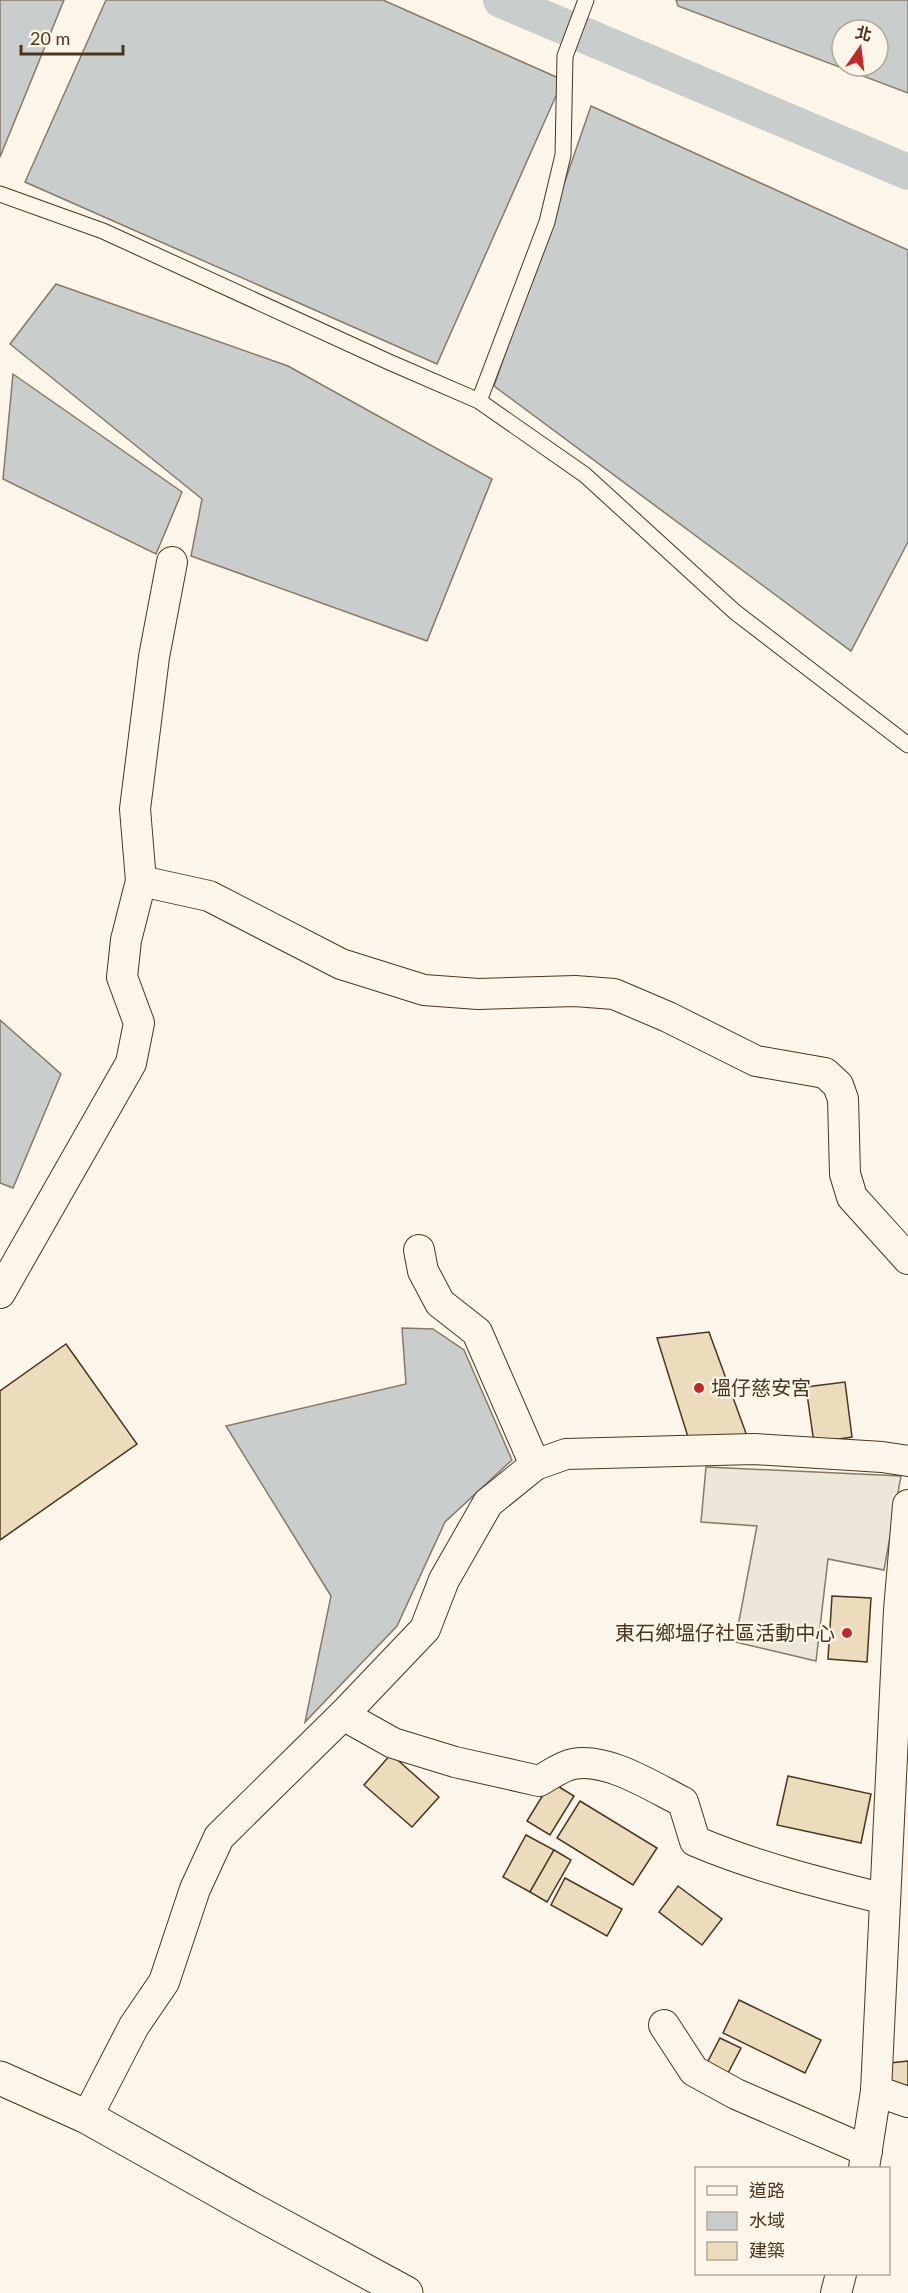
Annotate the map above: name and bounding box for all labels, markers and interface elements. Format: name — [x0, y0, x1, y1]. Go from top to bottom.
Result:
scale bar — [21, 18, 123, 56]
north arrow — [830, 18, 890, 78]
text: 北 — [854, 22, 874, 44]
text: 20 m — [30, 27, 70, 49]
place label: 塭仔慈安宮 — [711, 1375, 811, 1399]
marker: 塭仔慈安宮 — [692, 1381, 706, 1395]
place label: 東石鄉塭仔社區活動中心 — [615, 1620, 835, 1644]
marker: 東石鄉塭仔社區活動中心 — [840, 1626, 854, 1640]
legend — [695, 2167, 890, 2275]
text: 道路 — [749, 2179, 785, 2201]
text: 水域 — [749, 2209, 785, 2231]
text: 建築 — [749, 2239, 785, 2261]

